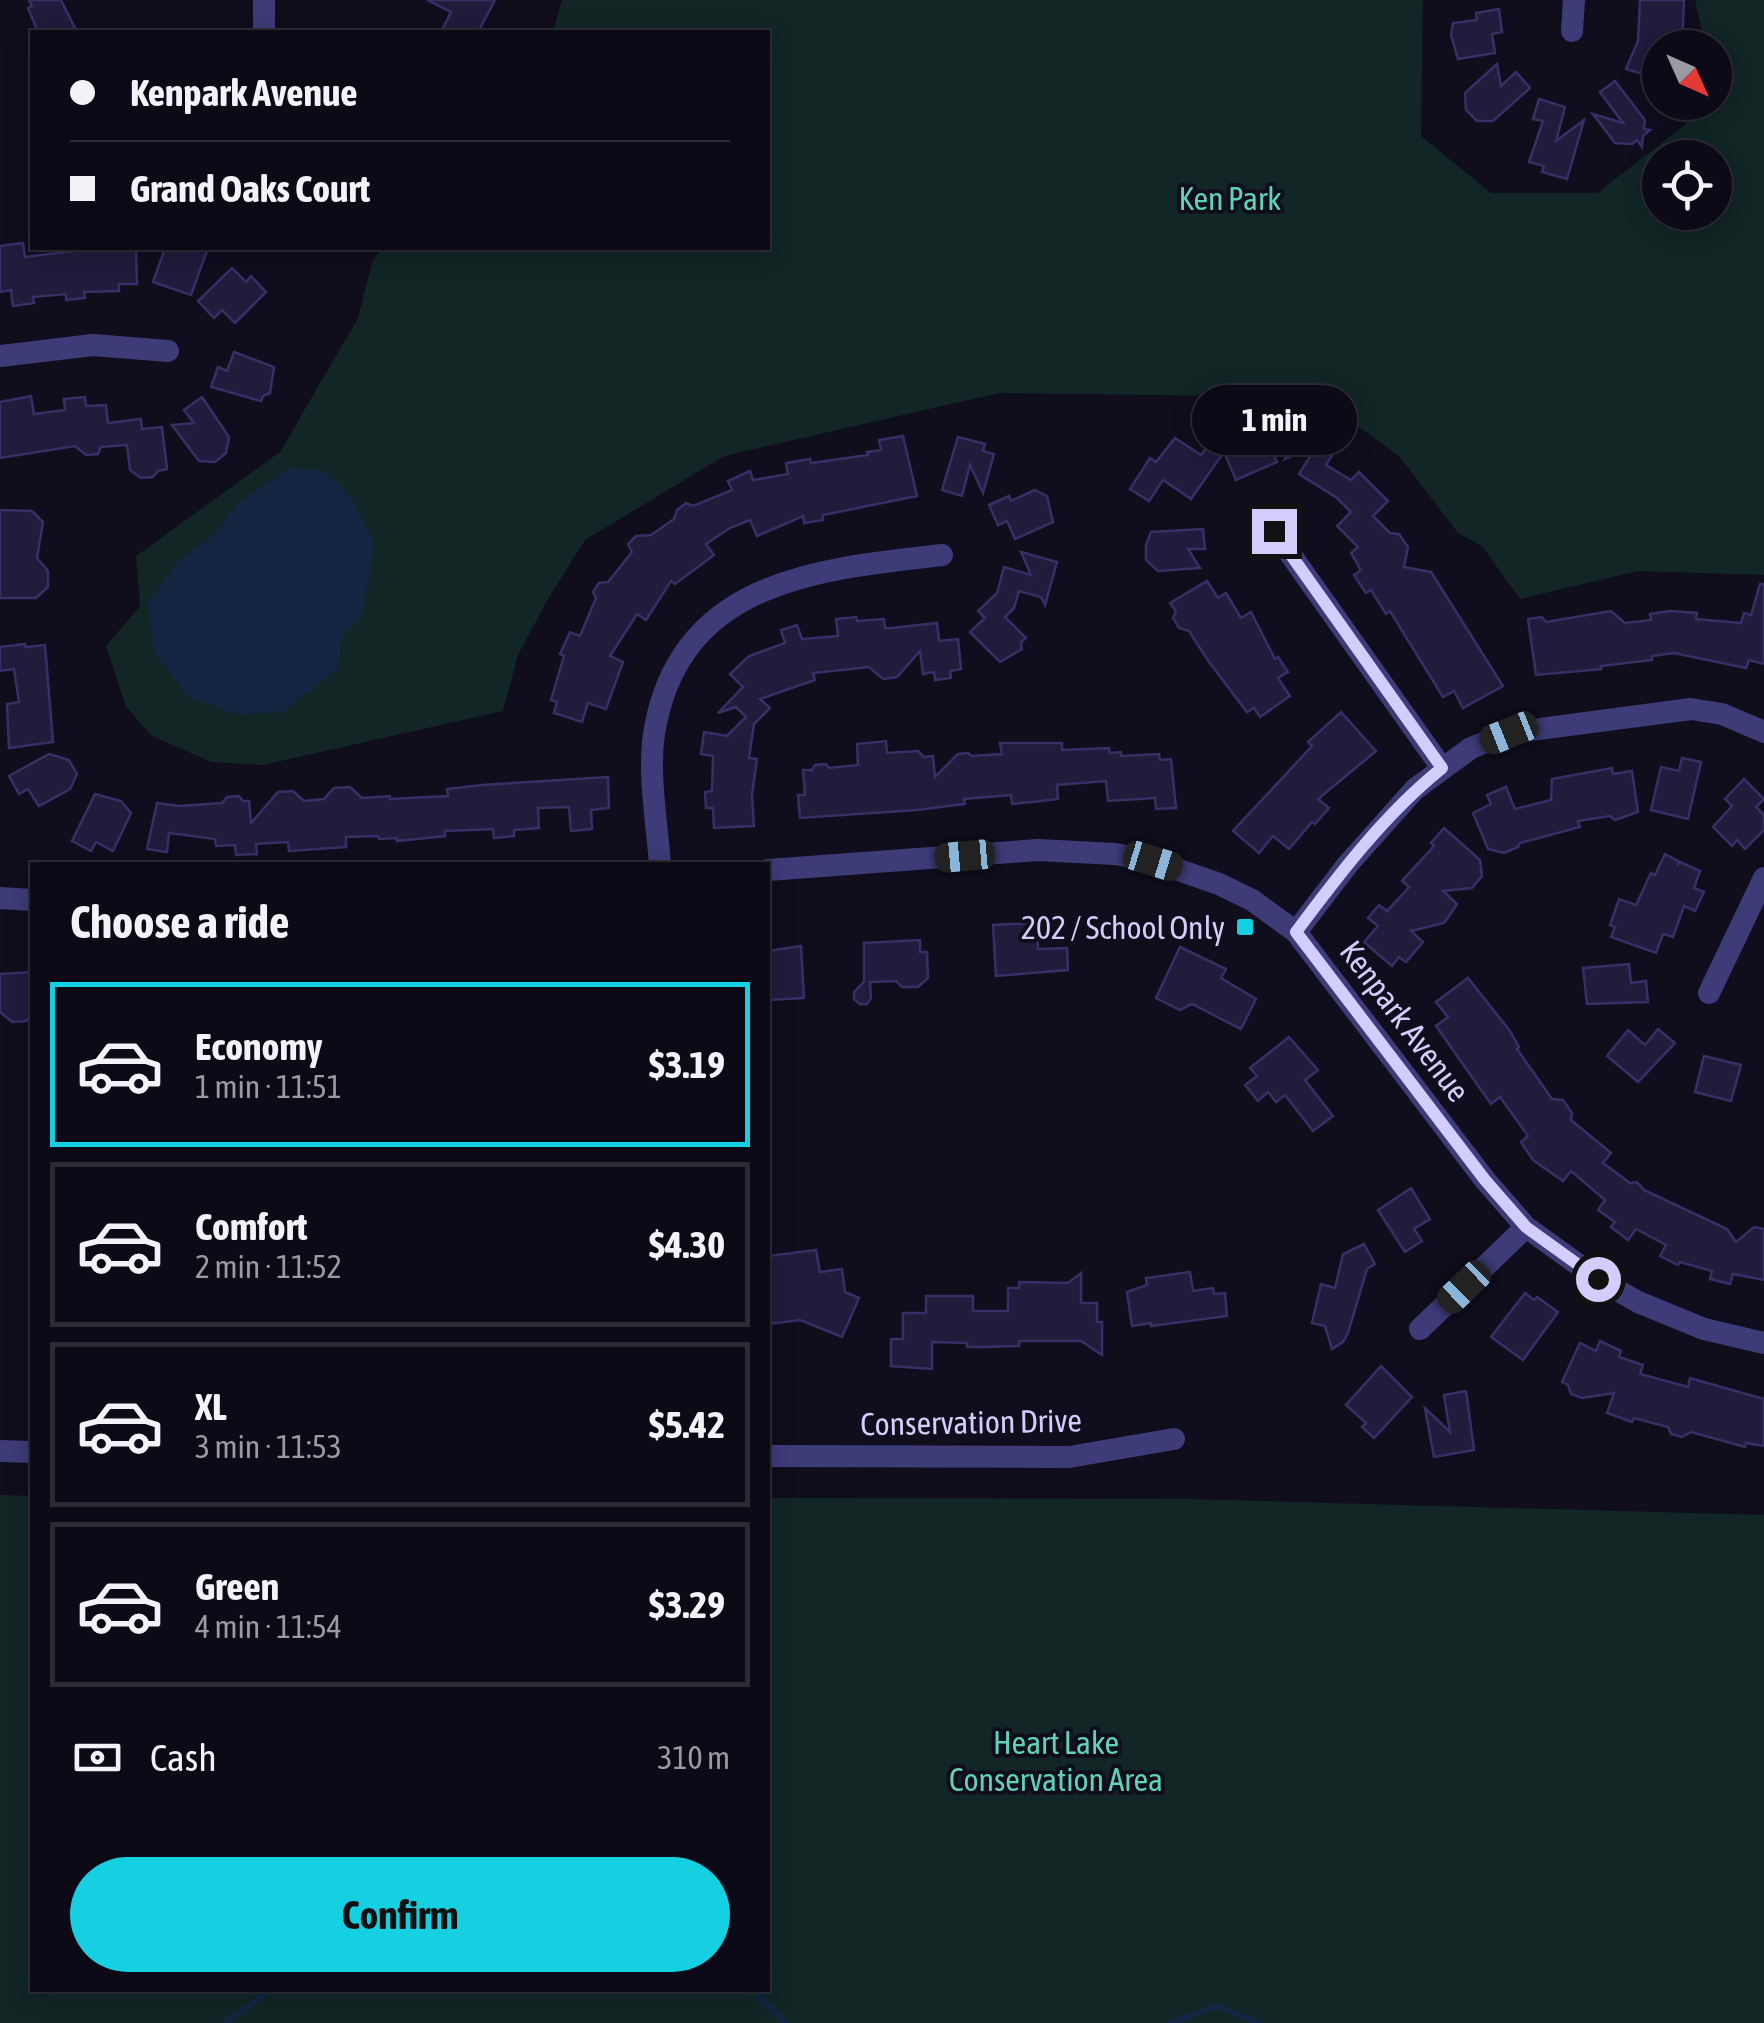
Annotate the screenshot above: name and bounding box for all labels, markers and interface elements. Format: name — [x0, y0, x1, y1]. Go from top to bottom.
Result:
north arrow — [1642, 30, 1732, 120]
map controls — [1642, 30, 1732, 230]
text: Kenpark Avenue — [130, 71, 358, 114]
button: locate — [1642, 140, 1732, 230]
text: Grand Oaks Court — [130, 167, 370, 210]
park label: Ken Park — [1179, 180, 1281, 217]
callout: 1 min — [1192, 386, 1356, 456]
text: 1 min — [1242, 401, 1307, 438]
route end — [1252, 509, 1297, 554]
car — [1476, 708, 1542, 758]
car — [934, 838, 996, 874]
car — [1120, 838, 1186, 884]
text: Choose a ride — [70, 896, 289, 948]
place label: 202 / School Only — [1021, 909, 1225, 946]
marker: 202 / School Only — [1234, 916, 1256, 938]
street label: Kenpark Avenue — [1333, 933, 1477, 1109]
icon: car — [75, 1020, 165, 1110]
text: Economy — [195, 1025, 322, 1068]
text: $3.19 — [649, 1043, 725, 1086]
text: 1 min · 11:51 — [195, 1068, 342, 1105]
icon: car — [75, 1200, 165, 1290]
text: Comfort — [195, 1205, 307, 1248]
text: $4.30 — [649, 1223, 725, 1266]
text: 2 min · 11:52 — [195, 1248, 342, 1285]
car — [1432, 1255, 1496, 1319]
route start — [1576, 1257, 1621, 1302]
icon: car — [75, 1380, 165, 1470]
text: XL — [195, 1385, 227, 1428]
street label: Conservation Drive — [860, 1402, 1082, 1442]
text: $5.42 — [649, 1403, 725, 1446]
text: 3 min · 11:53 — [195, 1428, 342, 1465]
icon: car — [75, 1560, 165, 1650]
text: Green — [195, 1565, 279, 1608]
text: $3.29 — [649, 1583, 725, 1626]
text: 4 min · 11:54 — [195, 1608, 342, 1645]
park label: Heart Lake Conservation Area — [949, 1724, 1163, 1798]
icon: cash — [70, 1730, 125, 1785]
text: Cash — [150, 1736, 217, 1779]
text: 310 m — [657, 1739, 730, 1776]
button: Confirm — [70, 1857, 730, 1972]

